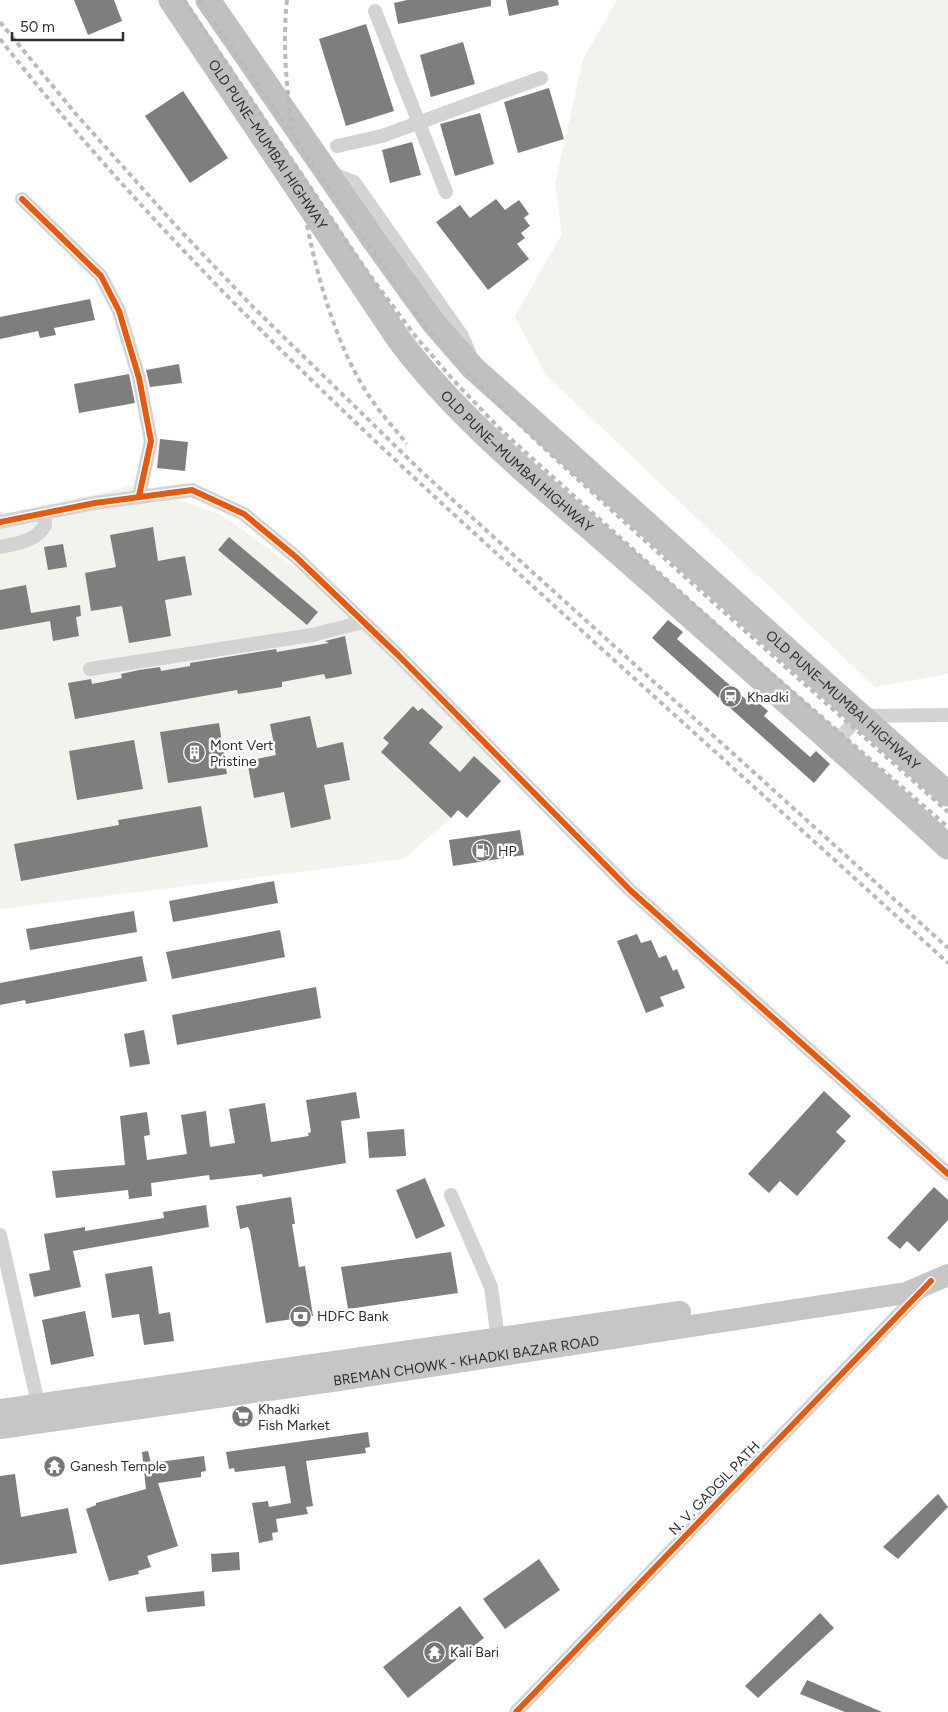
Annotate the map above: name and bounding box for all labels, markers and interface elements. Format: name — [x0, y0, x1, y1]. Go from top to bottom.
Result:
scale bar — [12, 10, 124, 42]
text: 50 m — [20, 18, 55, 36]
street label: OLD PUNE–MUMBAI HIGHWAY — [204, 56, 331, 233]
street label: OLD PUNE–MUMBAI HIGHWAY — [437, 387, 597, 536]
street label: OLD PUNE–MUMBAI HIGHWAY — [762, 627, 924, 774]
station icon: Khadki — [719, 685, 743, 709]
place label: Khadki — [747, 689, 789, 706]
place label: Mont Vert Pristine — [210, 737, 273, 770]
building icon: Mont Vert Pristine — [182, 741, 206, 765]
fuel station icon: HP — [470, 839, 494, 863]
place label: HP — [498, 843, 517, 860]
bank icon: HDFC Bank — [289, 1304, 313, 1328]
place label: HDFC Bank — [317, 1308, 389, 1325]
street label: BREMAN CHOWK - KHADKI BAZAR ROAD — [332, 1332, 600, 1390]
place label: Khadki Fish Market — [258, 1401, 330, 1434]
supermarket icon: Khadki Fish Market — [230, 1405, 254, 1429]
street label: N. V. GADGIL PATH — [665, 1438, 763, 1539]
temple icon: Ganesh Temple — [42, 1454, 66, 1478]
place label: Ganesh Temple — [70, 1458, 167, 1475]
temple icon: Kali Bari — [422, 1640, 446, 1664]
place label: Kali Bari — [450, 1644, 499, 1661]

